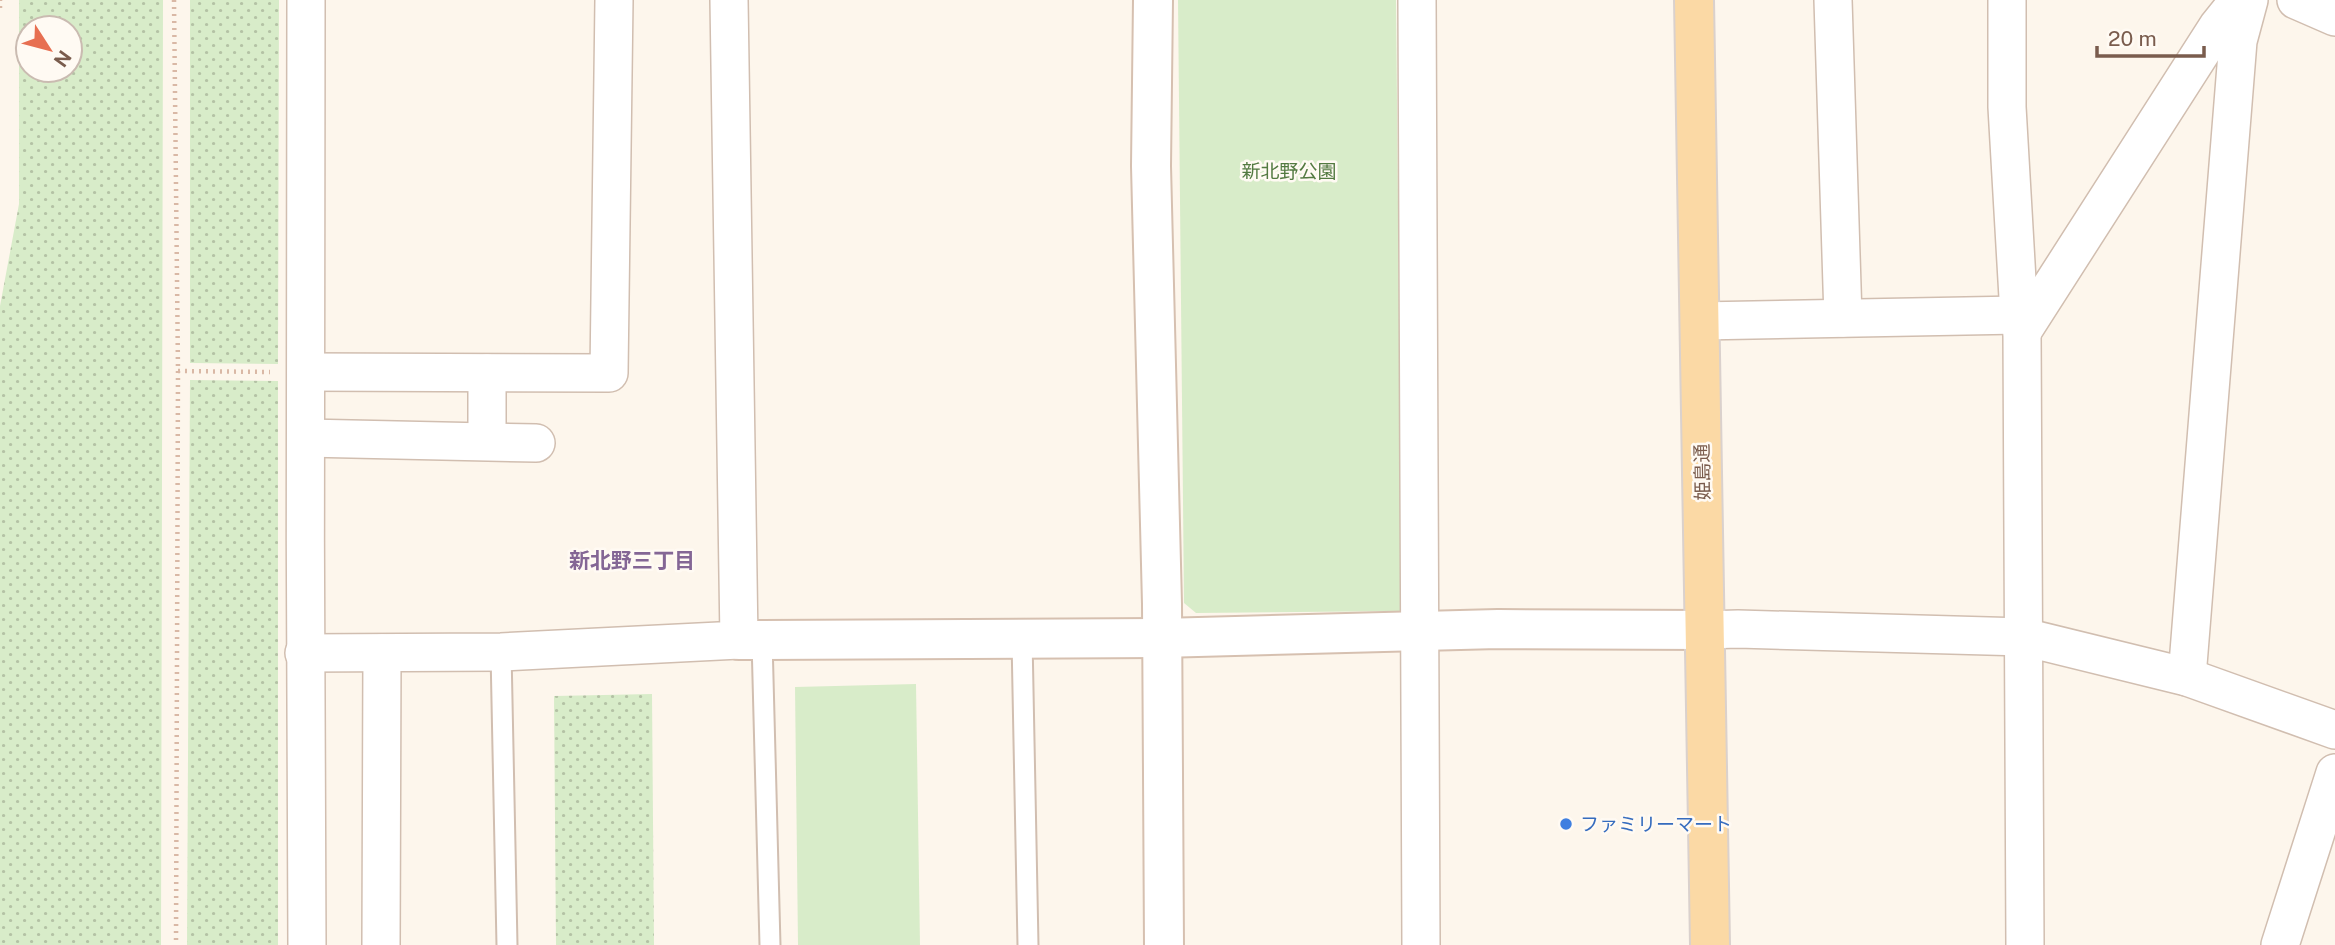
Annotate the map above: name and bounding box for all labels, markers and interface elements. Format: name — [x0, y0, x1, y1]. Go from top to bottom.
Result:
north arrow — [14, 14, 84, 84]
scale bar — [2097, 14, 2204, 58]
text: 20 m — [2108, 26, 2157, 51]
text: N — [49, 47, 76, 71]
park label: 新北野公園 — [1241, 160, 1337, 182]
street label: 姫島通 — [1691, 443, 1713, 501]
district label: 新北野三丁目 — [569, 548, 695, 573]
place label: ファミリーマート — [1580, 813, 1732, 835]
marker: ファミリーマート — [1558, 816, 1574, 832]

